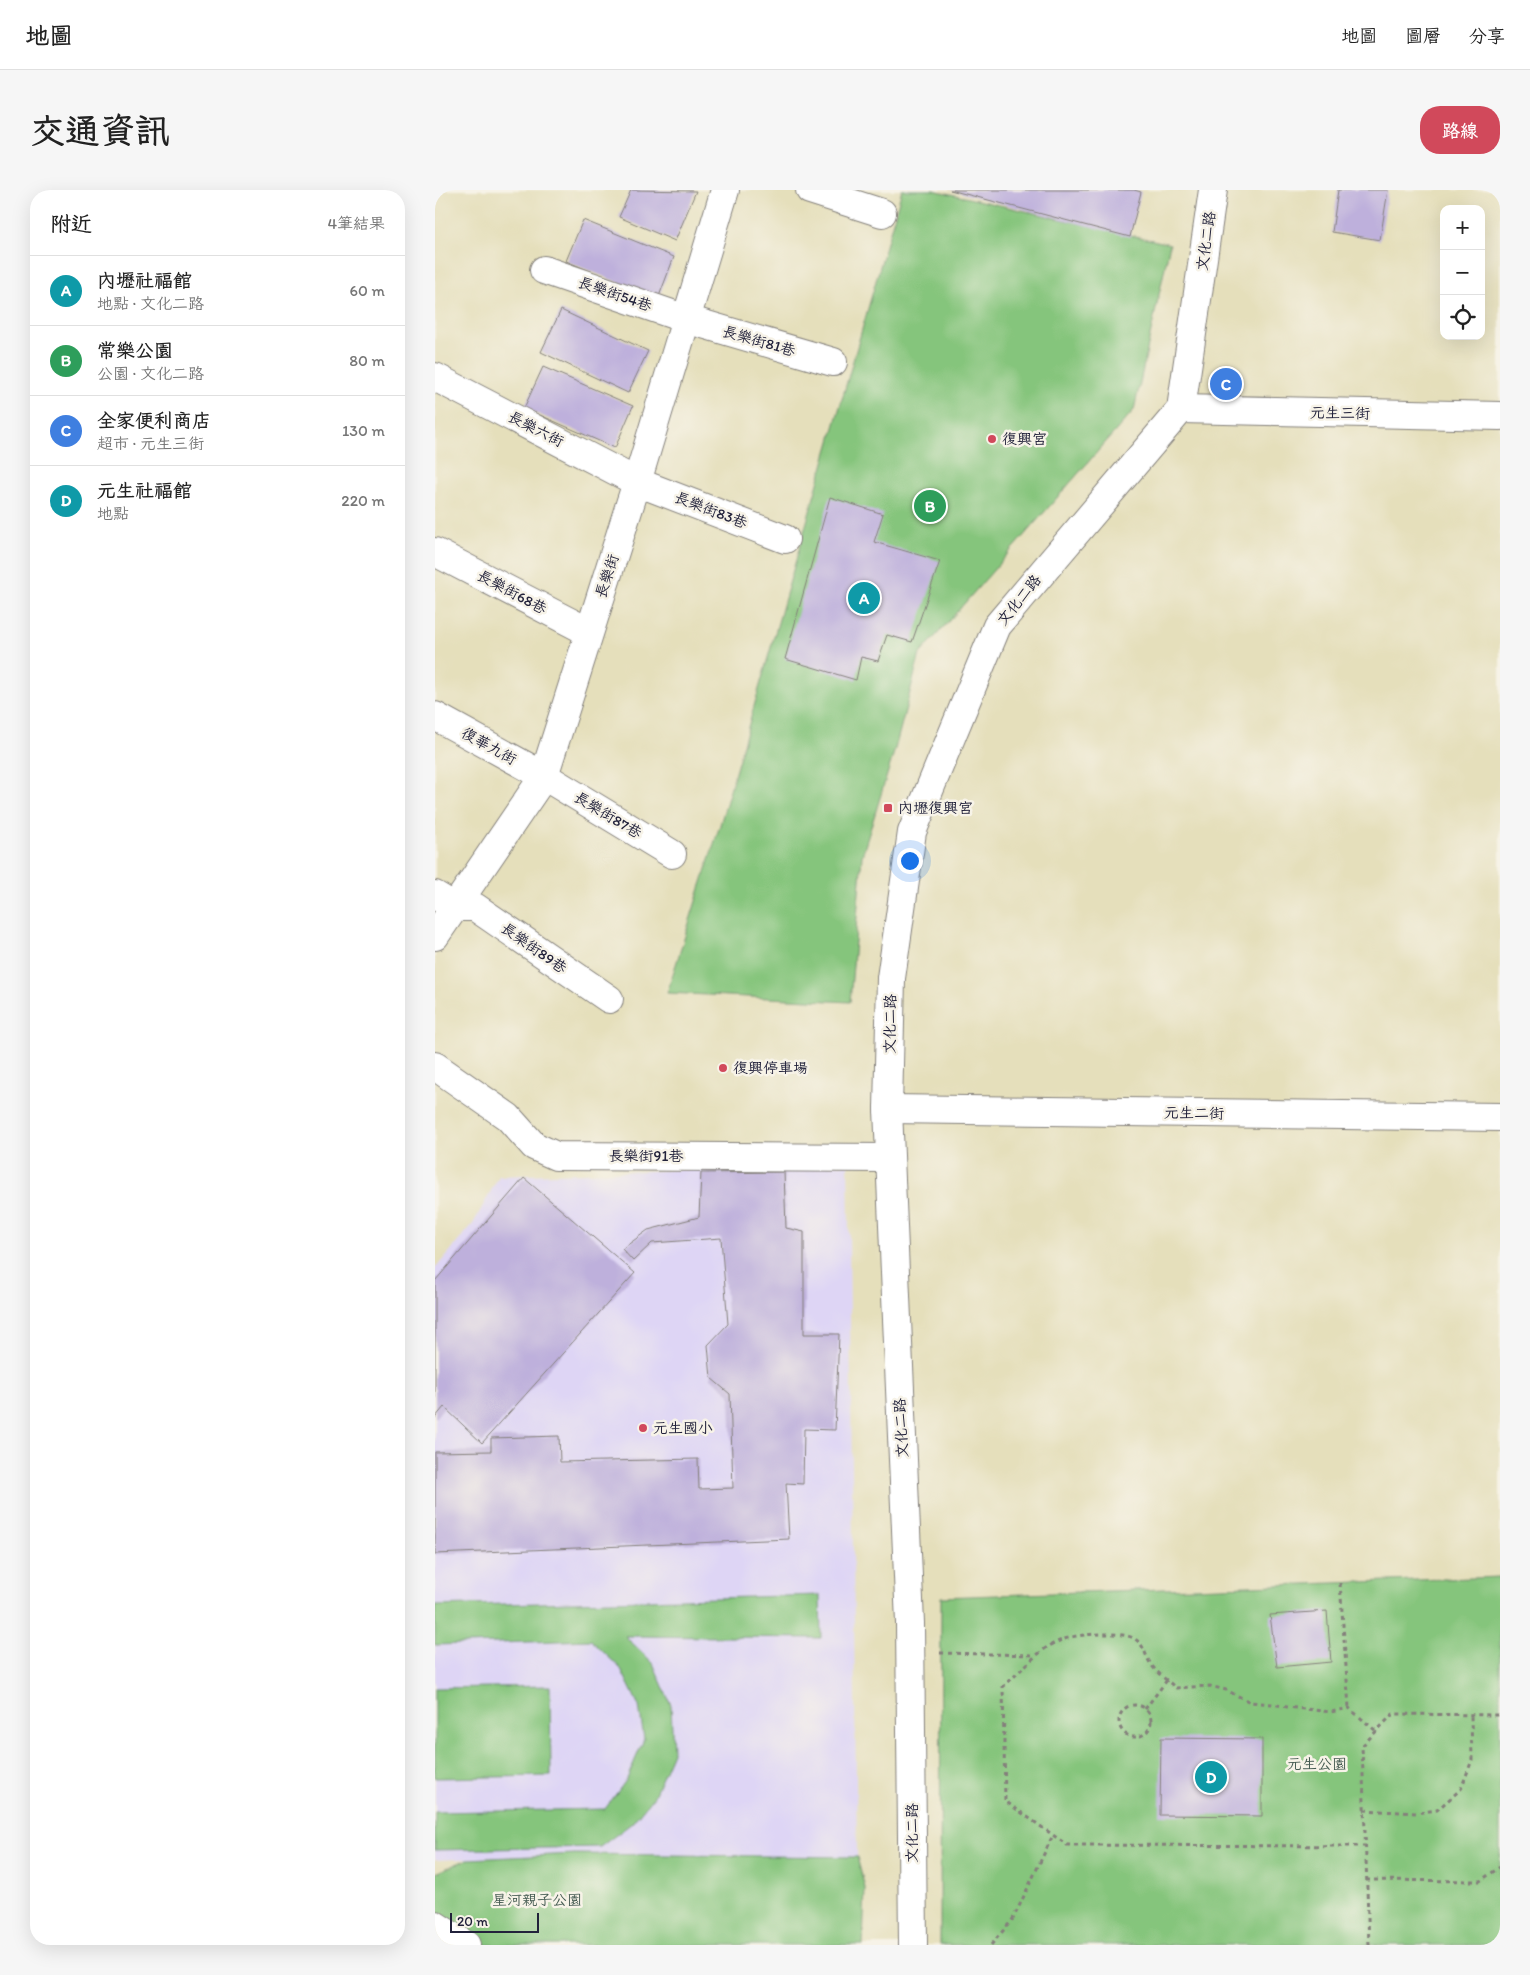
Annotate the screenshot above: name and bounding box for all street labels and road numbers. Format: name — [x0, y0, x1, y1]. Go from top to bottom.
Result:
street label: 文化二路 — [1193, 210, 1219, 272]
street label: 長樂街54巷 — [576, 273, 654, 315]
street label: 長樂街81巷 — [720, 322, 798, 360]
street label: 元生三街 — [1310, 403, 1370, 423]
street label: 長樂六街 — [505, 407, 567, 451]
street label: 長樂街83巷 — [672, 488, 750, 532]
street label: 長樂街 — [591, 552, 623, 600]
street label: 長樂街68巷 — [474, 566, 550, 618]
street label: 文化二路 — [993, 571, 1045, 629]
street label: 復華九街 — [458, 724, 520, 768]
street label: 長樂街87巷 — [571, 788, 645, 842]
street label: 長樂街89巷 — [498, 919, 570, 977]
street label: 文化二路 — [880, 994, 900, 1054]
street label: 元生二街 — [1164, 1103, 1224, 1123]
street label: 長樂街91巷 — [609, 1147, 683, 1165]
street label: 文化二路 — [890, 1398, 912, 1458]
street label: 文化二路 — [903, 1803, 921, 1863]

